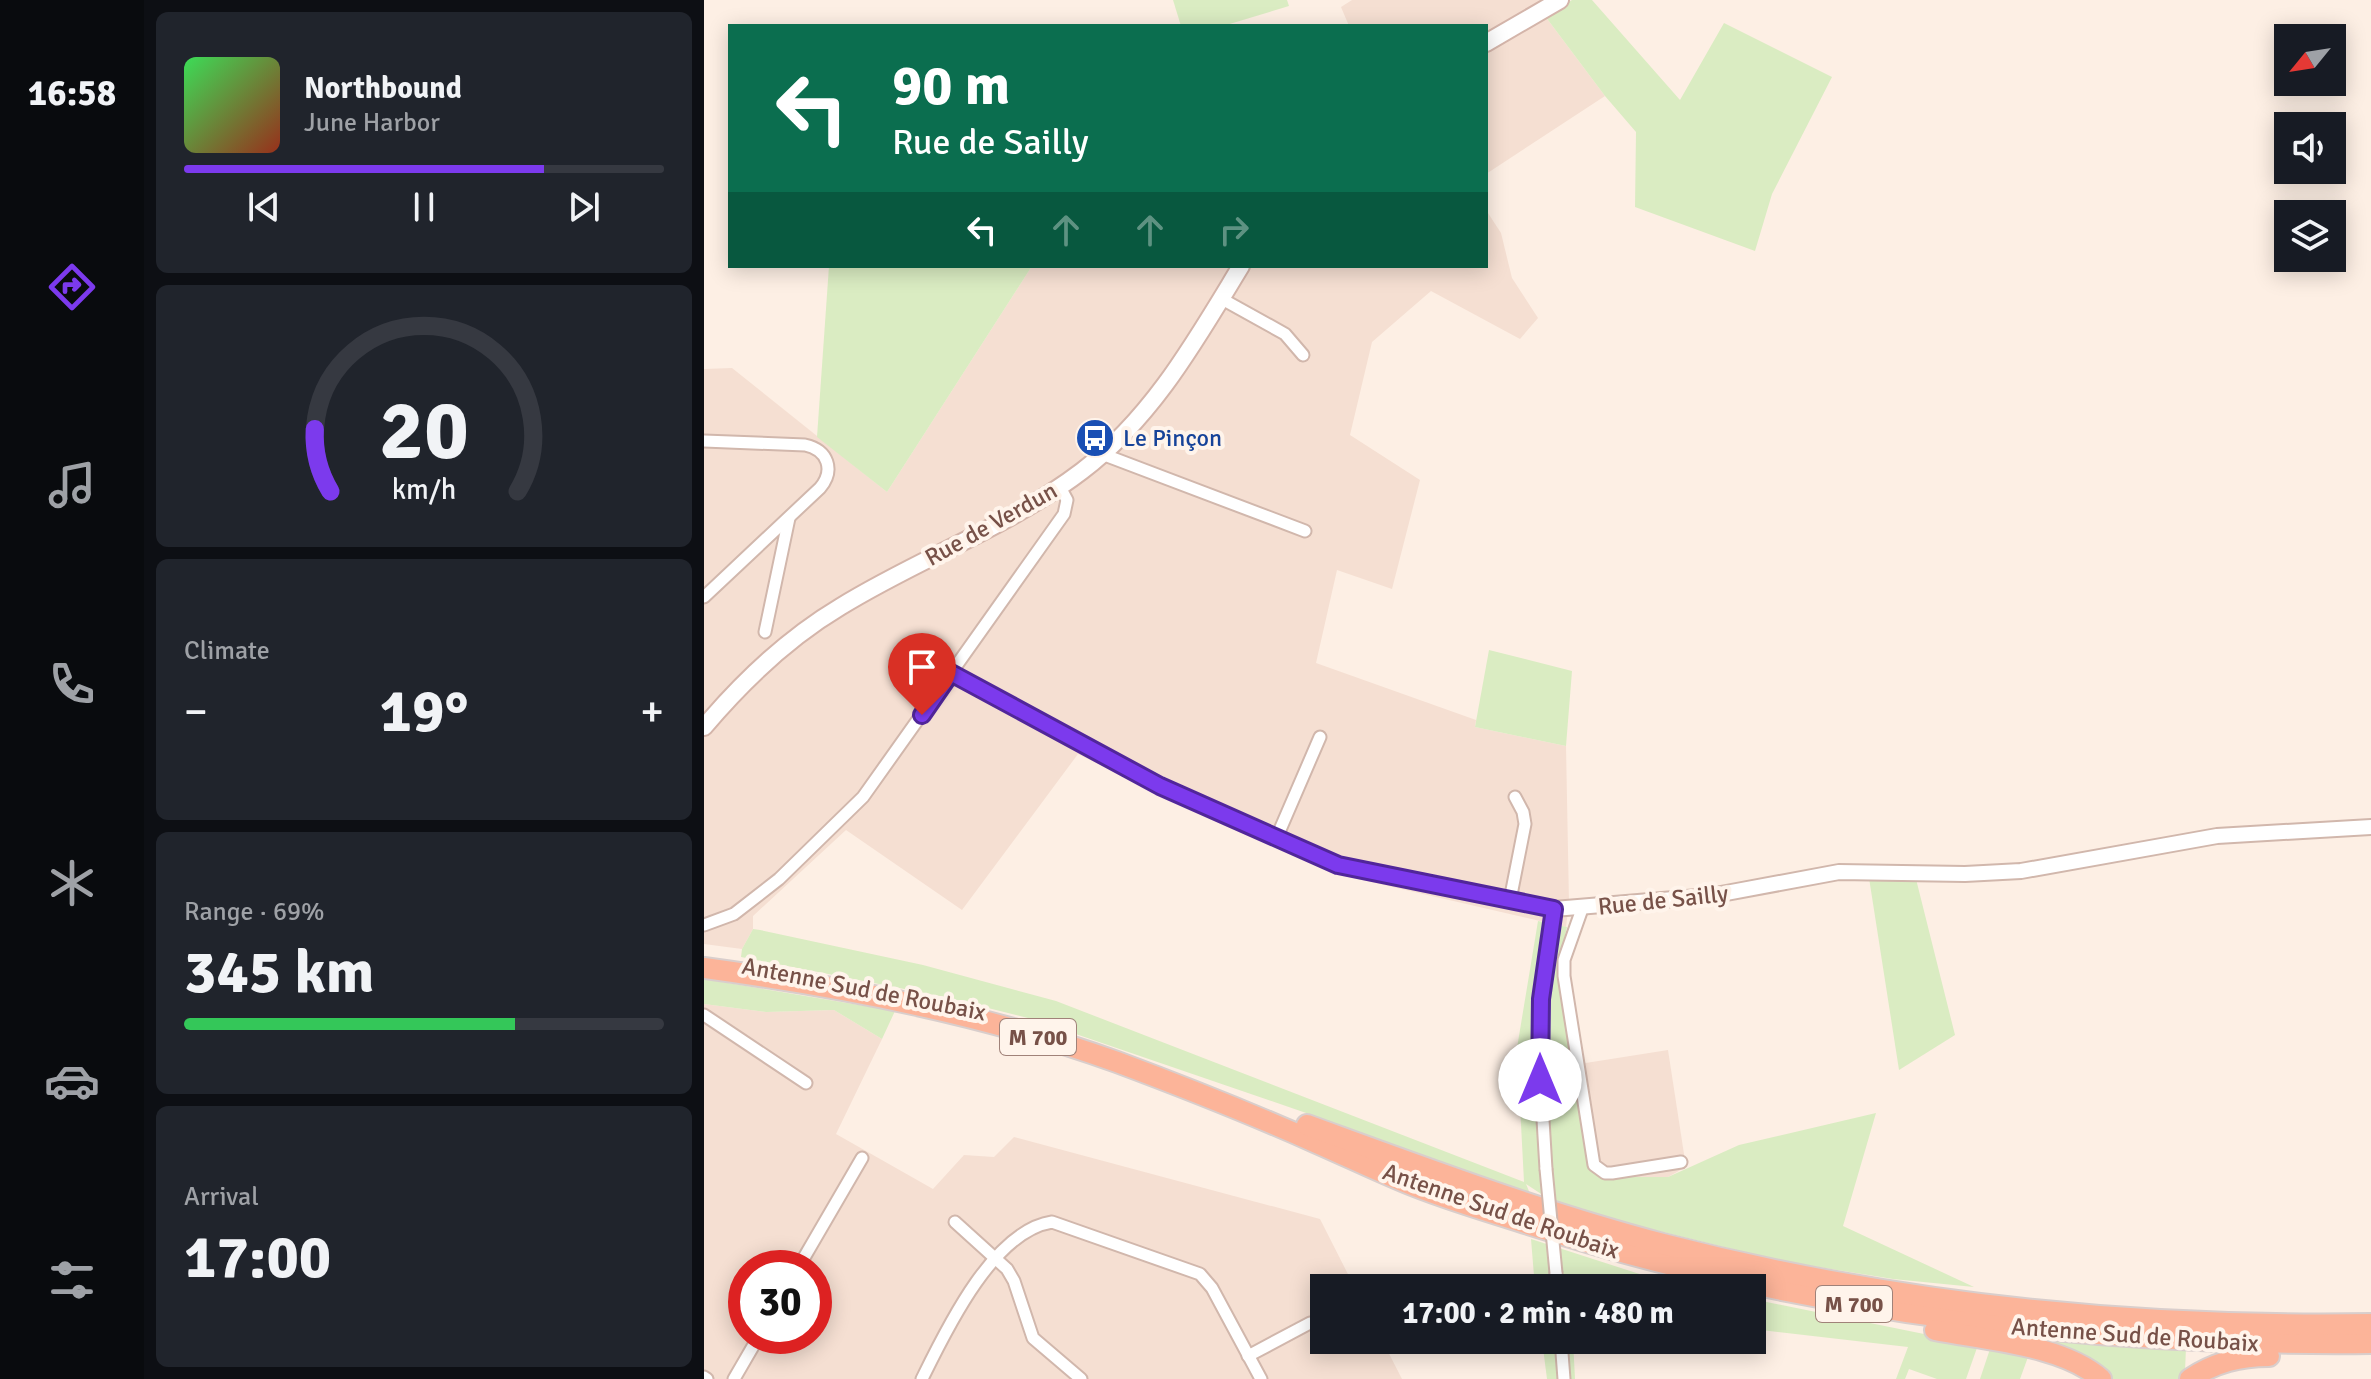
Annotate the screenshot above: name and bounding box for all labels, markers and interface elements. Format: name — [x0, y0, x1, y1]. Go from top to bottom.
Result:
north arrow — [2274, 24, 2346, 96]
map controls — [2274, 24, 2346, 272]
text: 90 m — [892, 51, 1010, 120]
icon: left — [760, 56, 864, 160]
text: Northbound — [304, 70, 462, 107]
text: 16:58 — [28, 71, 116, 116]
text: June Harbor — [304, 107, 440, 139]
button: sound — [2274, 112, 2346, 184]
text: Rue de Sailly — [892, 120, 1089, 165]
icon: previous — [242, 185, 286, 229]
icon: pause — [402, 185, 446, 229]
icon: next — [562, 185, 606, 229]
button: layers — [2274, 200, 2346, 272]
icon: left — [960, 208, 1004, 252]
icon: ahead — [1044, 208, 1088, 252]
icon: ahead — [1128, 208, 1172, 252]
icon: right — [1212, 208, 1256, 252]
icon: directions — [44, 259, 100, 315]
text: 20 — [379, 380, 469, 482]
bus stop icon: Le Pinçon — [1074, 417, 1116, 459]
place label: Le Pinçon — [1123, 423, 1222, 453]
icon: music — [44, 457, 100, 513]
text: km/h — [392, 472, 456, 507]
street label: Rue de Verdun — [920, 475, 1062, 573]
pin — [888, 633, 956, 715]
text: Climate — [184, 635, 270, 667]
icon: arrive — [900, 645, 944, 689]
icon: phone — [44, 656, 100, 712]
text: 19° — [380, 675, 468, 749]
text: − — [184, 685, 208, 739]
text: + — [640, 685, 664, 739]
icon: climate — [44, 855, 100, 911]
street label: Rue de Sailly — [1596, 878, 1730, 922]
text: Range · 69% — [184, 896, 325, 928]
text: 345 km — [184, 936, 374, 1010]
street label: Antenne Sud de Roubaix — [739, 951, 989, 1027]
road number: M 700 — [1000, 1019, 1076, 1055]
position arrow — [1498, 1038, 1582, 1122]
icon: car — [44, 1053, 100, 1109]
street label: Antenne Sud de Roubaix — [1379, 1156, 1623, 1266]
text: Arrival — [184, 1181, 259, 1213]
text: 17:00 — [184, 1221, 331, 1295]
speed limit sign: 30 — [728, 1250, 832, 1354]
icon: filters — [44, 1252, 100, 1308]
road number: M 700 — [1816, 1286, 1892, 1322]
text: 17:00 · 2 min · 480 m — [1402, 1295, 1674, 1332]
street label: Antenne Sud de Roubaix — [2010, 1311, 2260, 1359]

